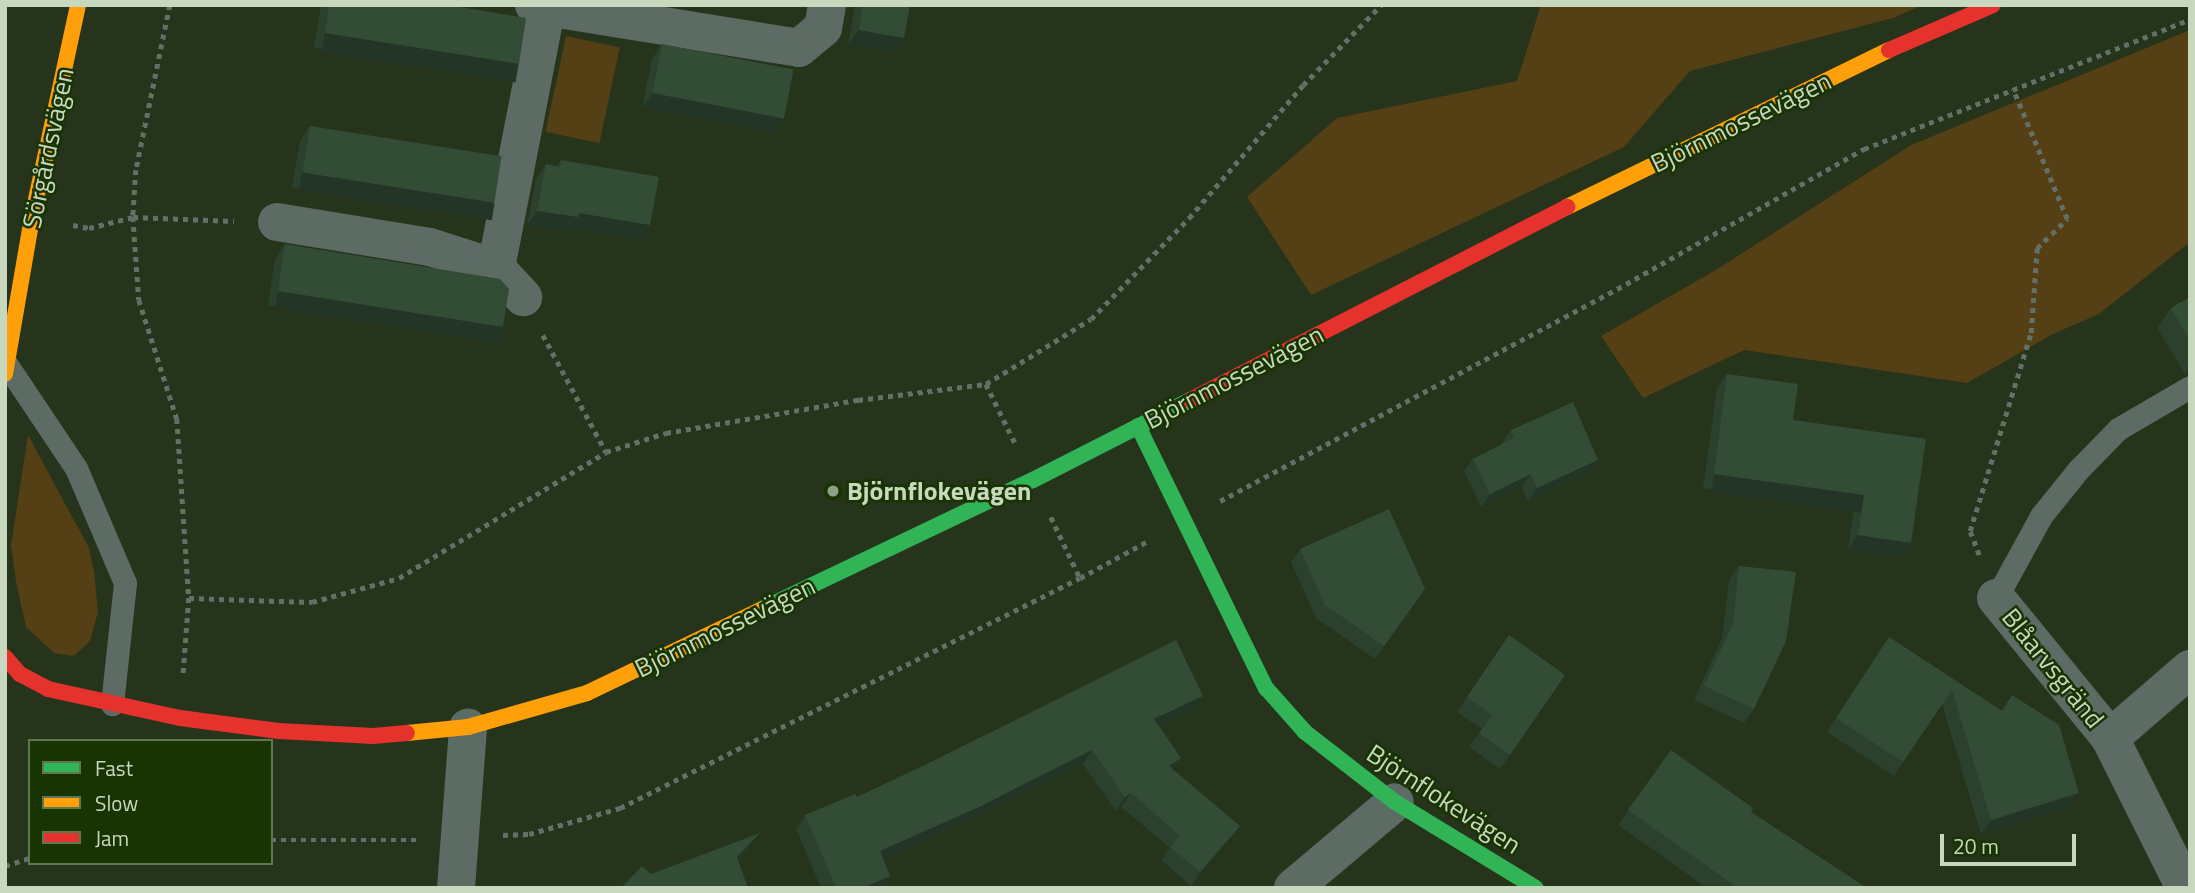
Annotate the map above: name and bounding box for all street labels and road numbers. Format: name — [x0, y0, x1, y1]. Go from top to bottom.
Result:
street label: Sörgårdsvägen — [16, 65, 80, 231]
street label: Björnmossevägen — [1646, 65, 1836, 179]
street label: Björnmossevägen — [1139, 318, 1329, 436]
street label: Björnmossevägen — [630, 570, 820, 684]
street label: Blåarvsgränd — [1995, 602, 2111, 734]
street label: Björnflokevägen — [1361, 738, 1527, 860]

